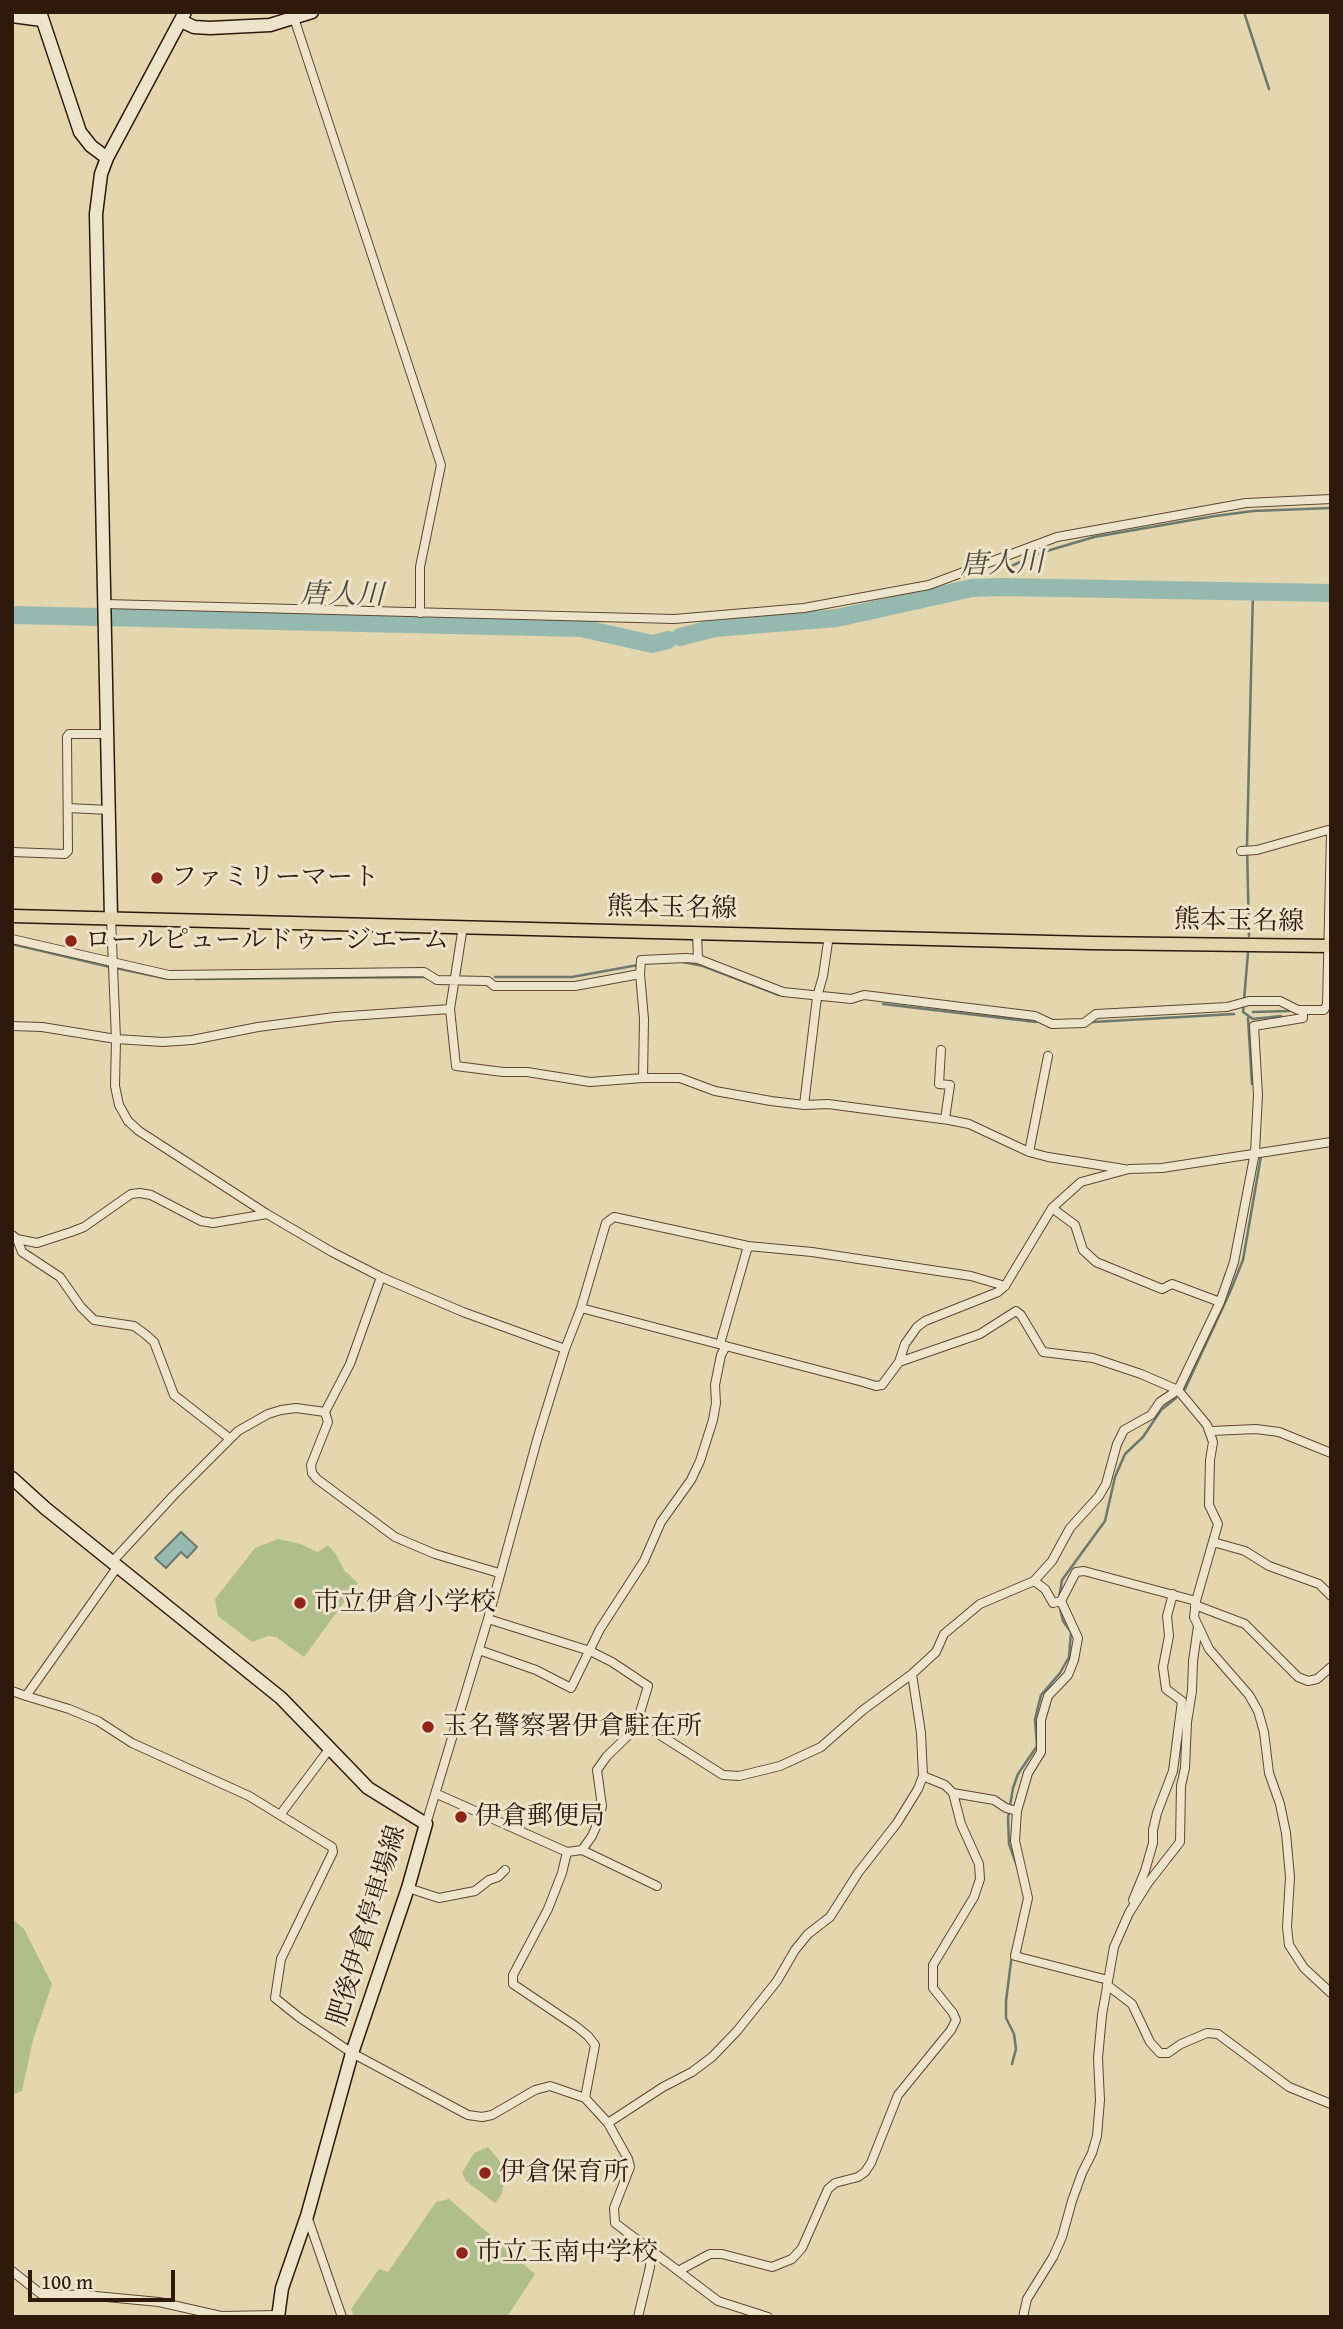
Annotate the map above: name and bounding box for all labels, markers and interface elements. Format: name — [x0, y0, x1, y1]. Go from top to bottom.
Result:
water label: 唐人川 — [959, 547, 1045, 583]
water label: 唐人川 — [300, 578, 384, 614]
place label: ファミリーマート — [171, 862, 379, 894]
marker: ファミリーマート — [149, 870, 165, 886]
street label: 熊本玉名線 — [607, 892, 737, 926]
street label: 熊本玉名線 — [1174, 905, 1304, 939]
place label: ロールピュールドゥージエーム — [85, 925, 449, 957]
marker: ロールピュールドゥージエーム — [63, 933, 79, 949]
place label: 市立伊倉小学校 — [314, 1587, 496, 1619]
marker: 市立伊倉小学校 — [292, 1595, 308, 1611]
place label: 玉名警察署伊倉駐在所 — [442, 1711, 702, 1743]
marker: 玉名警察署伊倉駐在所 — [420, 1719, 436, 1735]
place label: 伊倉郵便局 — [475, 1801, 605, 1833]
marker: 伊倉郵便局 — [453, 1809, 469, 1825]
street label: 肥後伊倉停車場線 — [323, 1822, 413, 2030]
place label: 伊倉保育所 — [499, 2157, 629, 2189]
marker: 伊倉保育所 — [477, 2165, 493, 2181]
place label: 市立玉南中学校 — [476, 2237, 658, 2269]
marker: 市立玉南中学校 — [454, 2245, 470, 2261]
scale bar — [32, 2256, 178, 2300]
text: 100 m — [41, 2266, 93, 2297]

